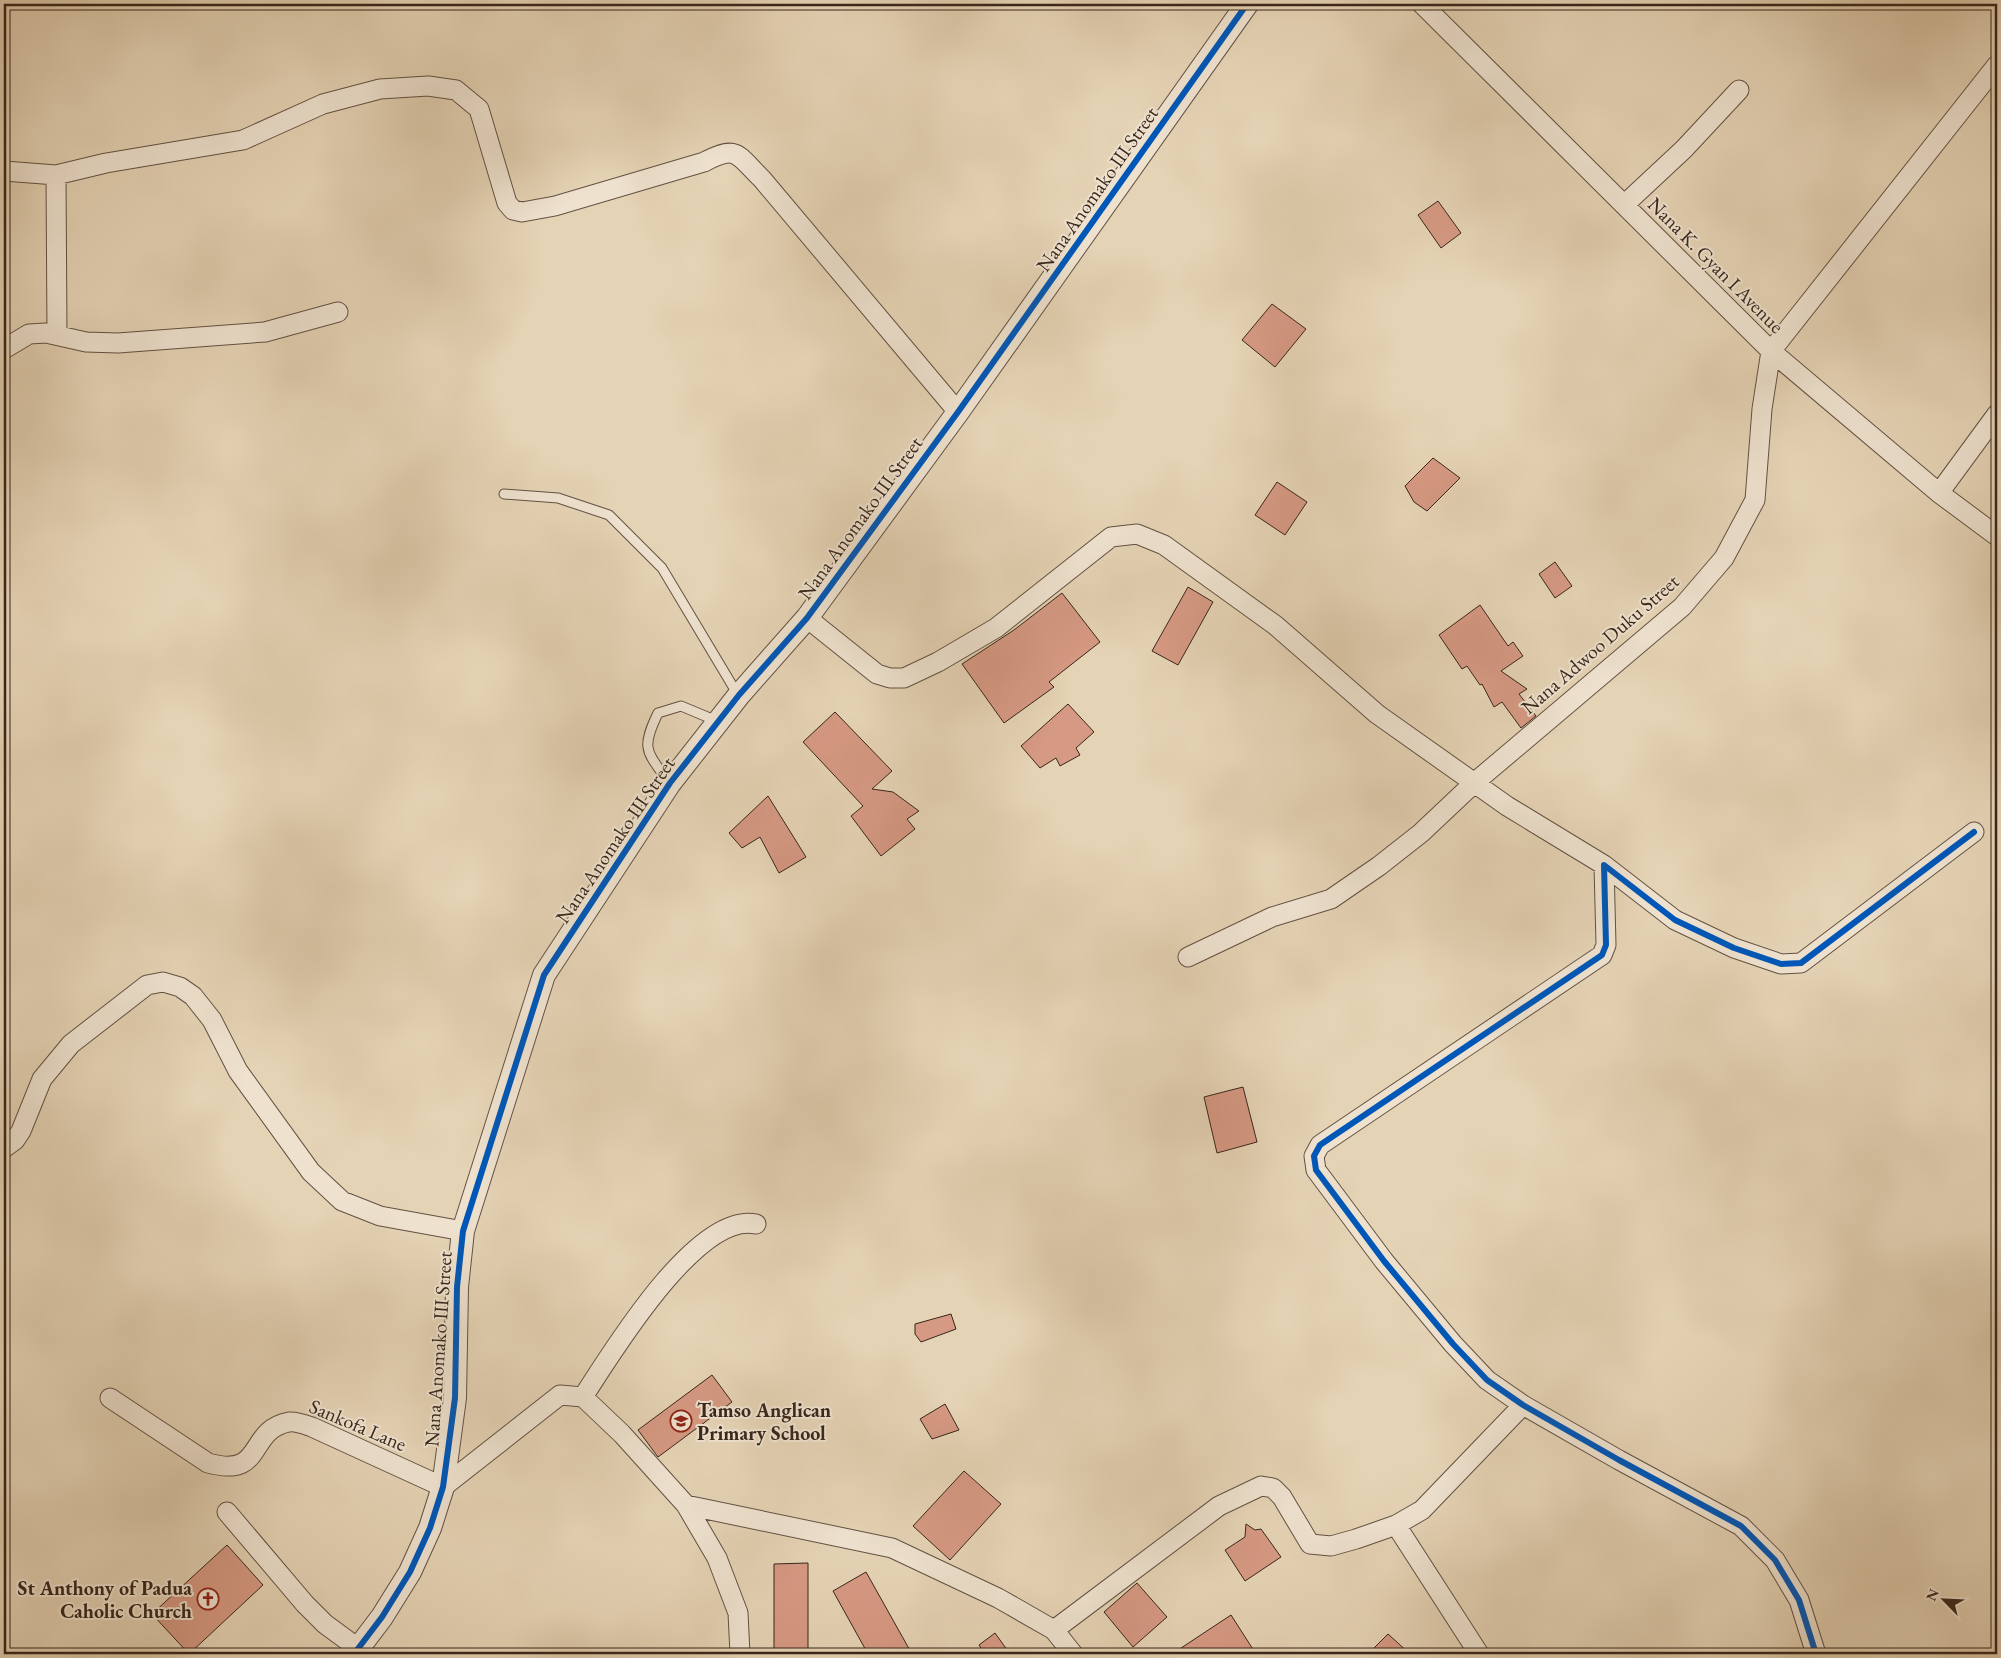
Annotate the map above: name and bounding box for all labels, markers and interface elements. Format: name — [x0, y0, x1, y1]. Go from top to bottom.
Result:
street label: Nana Anomako III Street — [1030, 101, 1164, 277]
street label: Nana K. Gyan I Avenue — [1642, 191, 1790, 339]
street label: Nana Anomako III Street — [792, 431, 928, 605]
street label: Nana Adwoo Duku Street — [1516, 568, 1685, 720]
street label: Nana Anomako III Street — [549, 751, 681, 928]
street label: Nana Anomako III Street — [418, 1250, 458, 1448]
street label: Sankofa Lane — [306, 1393, 411, 1457]
place label: Tamso Anglican Primary School — [697, 1397, 831, 1446]
school or university icon: Tamso Anglican Primary School — [669, 1409, 693, 1433]
place label: St Anthony of Padua Caholic Church — [18, 1575, 192, 1624]
north arrow — [1918, 1576, 1968, 1626]
text: N — [1922, 1585, 1943, 1604]
church icon: St Anthony of Padua Caholic Church — [196, 1587, 220, 1611]

